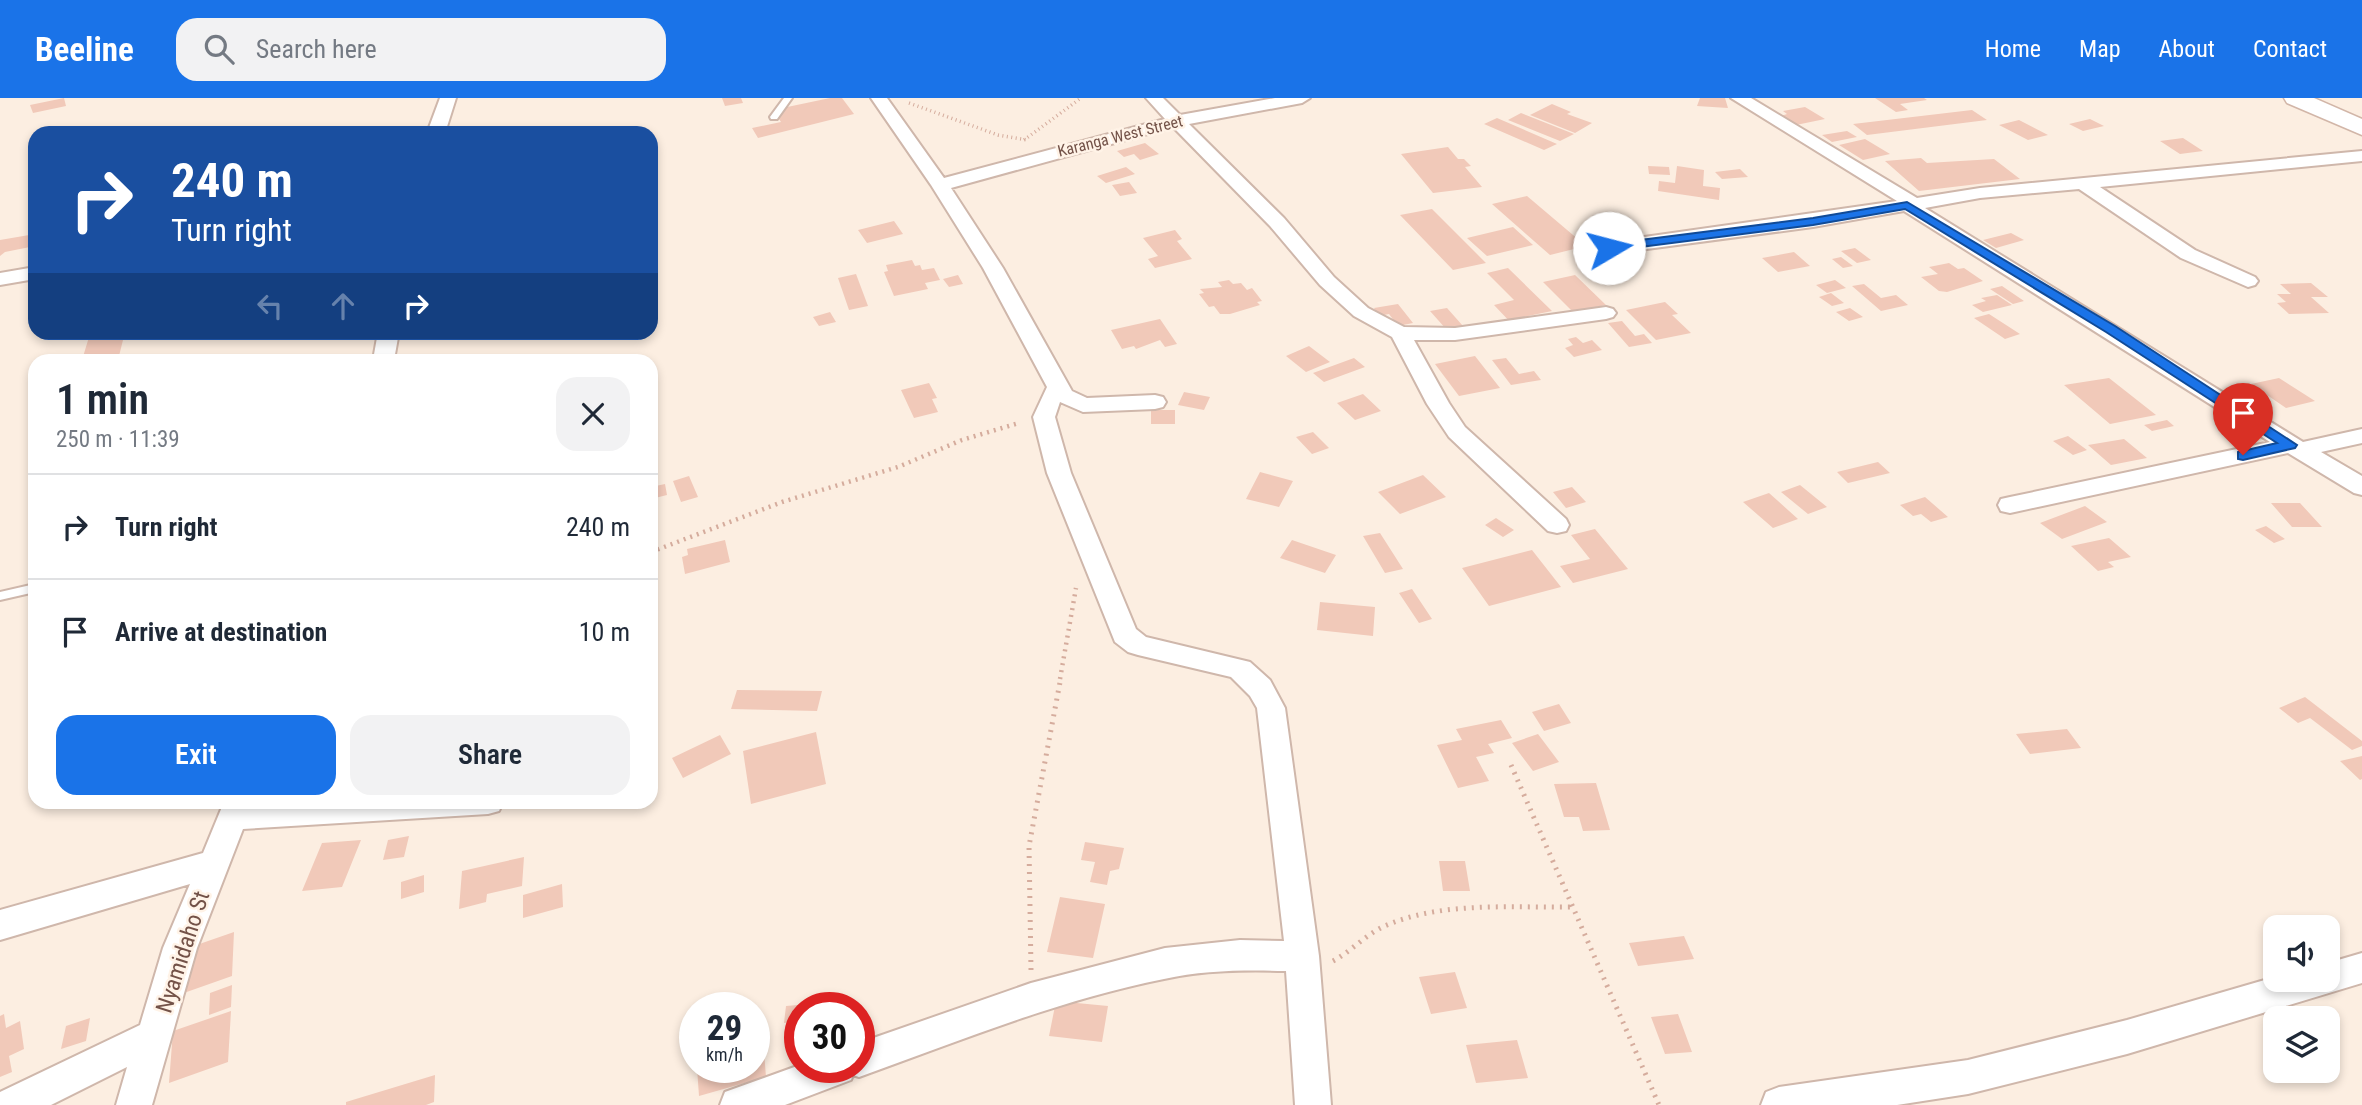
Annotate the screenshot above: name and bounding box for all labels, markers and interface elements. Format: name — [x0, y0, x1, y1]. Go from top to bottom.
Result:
search box — [176, 18, 666, 81]
text: Beeline — [35, 30, 134, 69]
icon: search — [200, 30, 238, 68]
text: Search here — [256, 34, 377, 64]
text: Home — [1985, 35, 2041, 63]
text: Map — [2079, 35, 2121, 63]
text: About — [2159, 35, 2215, 63]
text: Contact — [2253, 35, 2327, 63]
street label: Karanga West Street — [1055, 111, 1185, 161]
text: 240 m — [171, 152, 293, 209]
icon: right — [56, 154, 147, 245]
text: Turn right — [171, 211, 292, 249]
position arrow — [1572, 211, 1646, 285]
icon: left — [251, 287, 289, 325]
icon: ahead — [324, 287, 362, 325]
icon: right — [397, 287, 435, 325]
text: 1 min — [56, 375, 149, 424]
button: close — [556, 377, 630, 451]
pin — [2213, 383, 2273, 455]
icon: arrive — [2224, 394, 2262, 432]
text: 250 m · 11:39 — [56, 426, 180, 453]
icon: right — [56, 508, 94, 546]
text: Turn right — [115, 512, 217, 542]
text: 240 m — [566, 512, 630, 542]
icon: arrive — [56, 613, 94, 651]
text: Arrive at destination — [115, 617, 327, 647]
text: 10 m — [579, 617, 630, 647]
button: Exit — [56, 715, 336, 795]
button: Share — [350, 715, 630, 795]
street label: Nyamidaho St — [151, 888, 215, 1016]
map controls — [2263, 915, 2340, 1083]
button: sound — [2263, 915, 2340, 992]
speed limit sign: 30 — [784, 992, 875, 1083]
button: layers — [2263, 1006, 2340, 1083]
text: 29 — [707, 1008, 742, 1049]
text: km/h — [706, 1044, 743, 1065]

